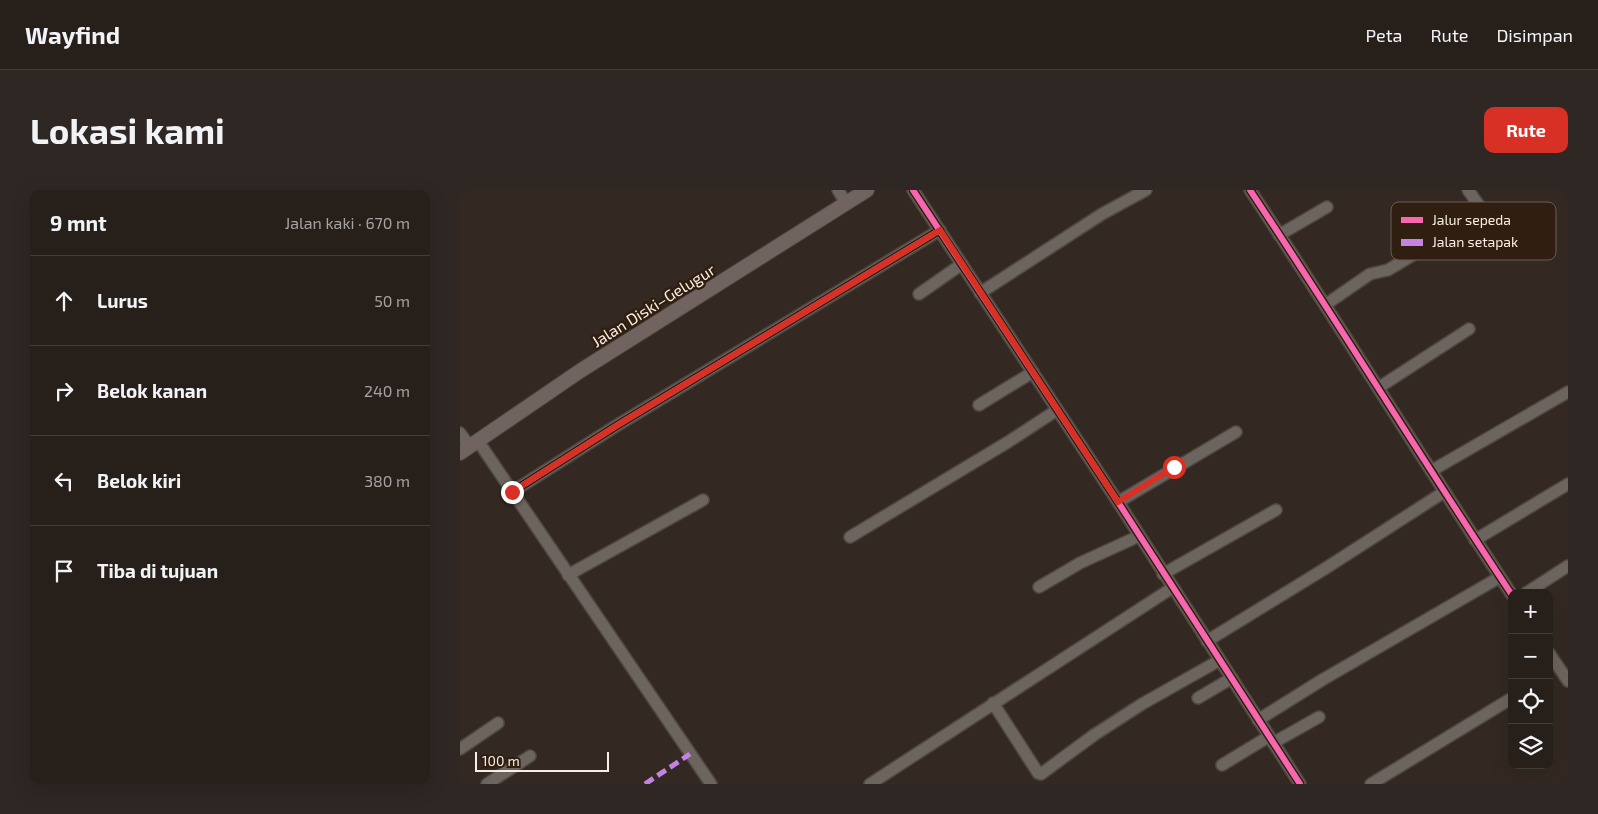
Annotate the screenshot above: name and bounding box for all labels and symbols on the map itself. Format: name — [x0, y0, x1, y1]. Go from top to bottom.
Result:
legend — [1391, 202, 1556, 260]
text: Jalur sepeda — [1432, 211, 1511, 228]
text: Jalan setapak — [1432, 233, 1518, 250]
street label: Jalan Diski–Gelugur — [588, 259, 719, 351]
route start — [1163, 456, 1186, 479]
route end — [501, 481, 524, 504]
scale bar — [475, 749, 609, 772]

